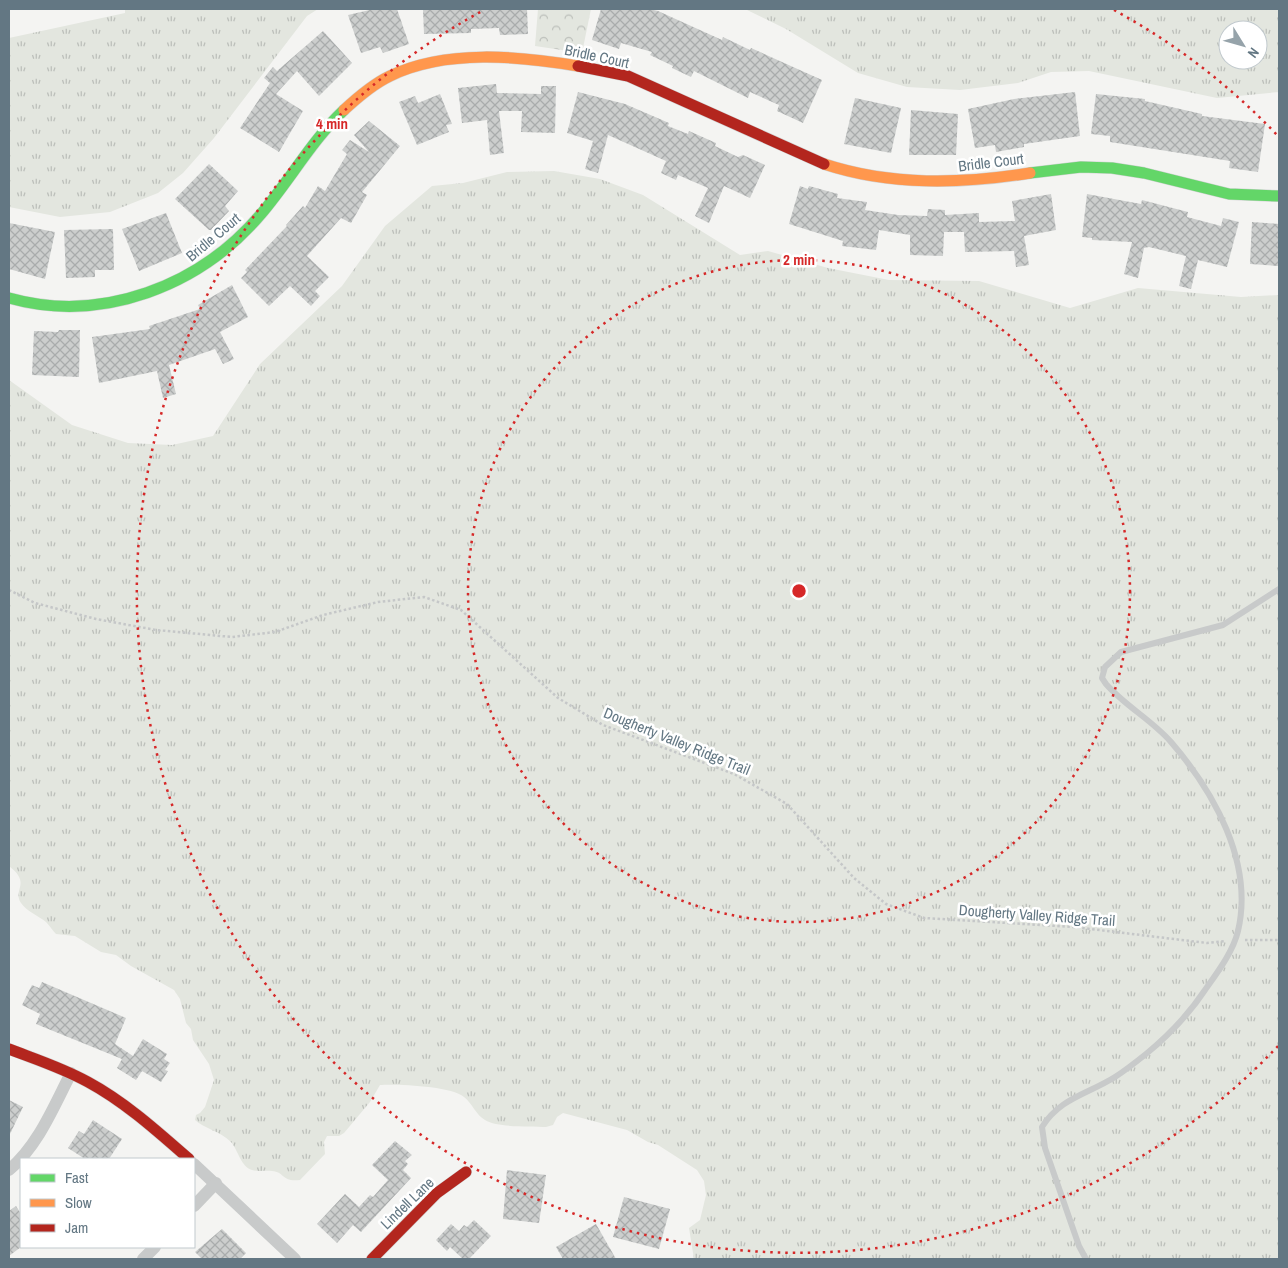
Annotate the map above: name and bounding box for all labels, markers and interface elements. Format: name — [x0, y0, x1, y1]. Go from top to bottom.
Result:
north arrow — [1218, 20, 1268, 70]
street label: Bridle Court — [563, 39, 632, 73]
text: N — [1244, 44, 1263, 62]
text: 4 min — [316, 113, 348, 134]
street label: Bridle Court — [957, 148, 1025, 176]
street label: Bridle Court — [181, 207, 245, 266]
text: 2 min — [783, 249, 815, 270]
centre of rings — [790, 582, 808, 600]
street label: Dougherty Valley Ridge Trail — [601, 702, 753, 780]
street label: Dougherty Valley Ridge Trail — [958, 899, 1116, 931]
legend — [20, 1158, 195, 1248]
text: Fast — [65, 1167, 89, 1188]
street label: Lindell Lane — [376, 1172, 439, 1234]
text: Slow — [65, 1192, 92, 1213]
text: Jam — [65, 1217, 88, 1238]

